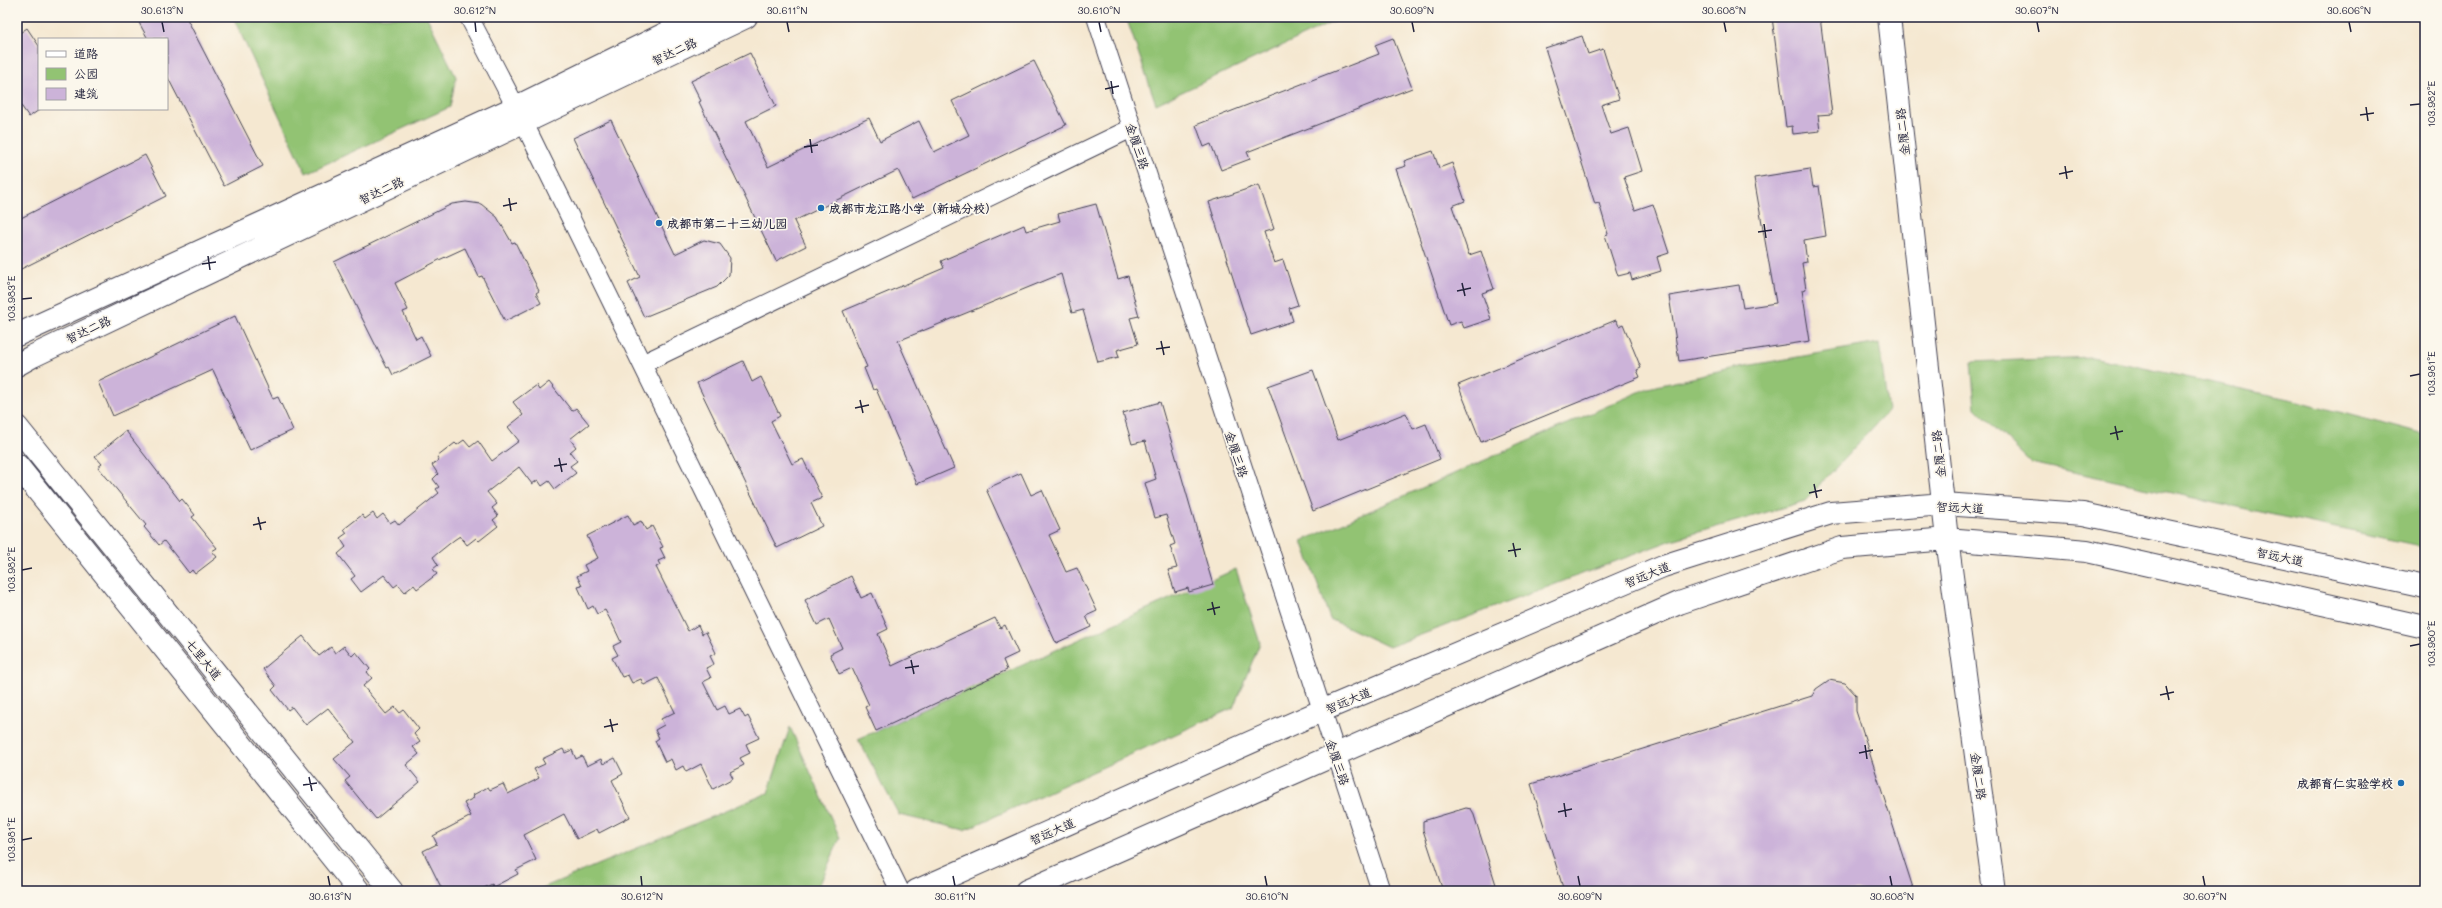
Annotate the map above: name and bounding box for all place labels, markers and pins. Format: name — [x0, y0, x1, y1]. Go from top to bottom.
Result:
place label: 成都市龙江路小学（新城分校） — [829, 200, 997, 216]
marker: 成都市龙江路小学（新城分校） — [816, 203, 826, 213]
place label: 成都市第二十三幼儿园 — [667, 215, 787, 231]
marker: 成都市第二十三幼儿园 — [654, 218, 664, 228]
place label: 成都育仁实验学校 — [2297, 775, 2393, 791]
marker: 成都育仁实验学校 — [2396, 778, 2406, 788]

